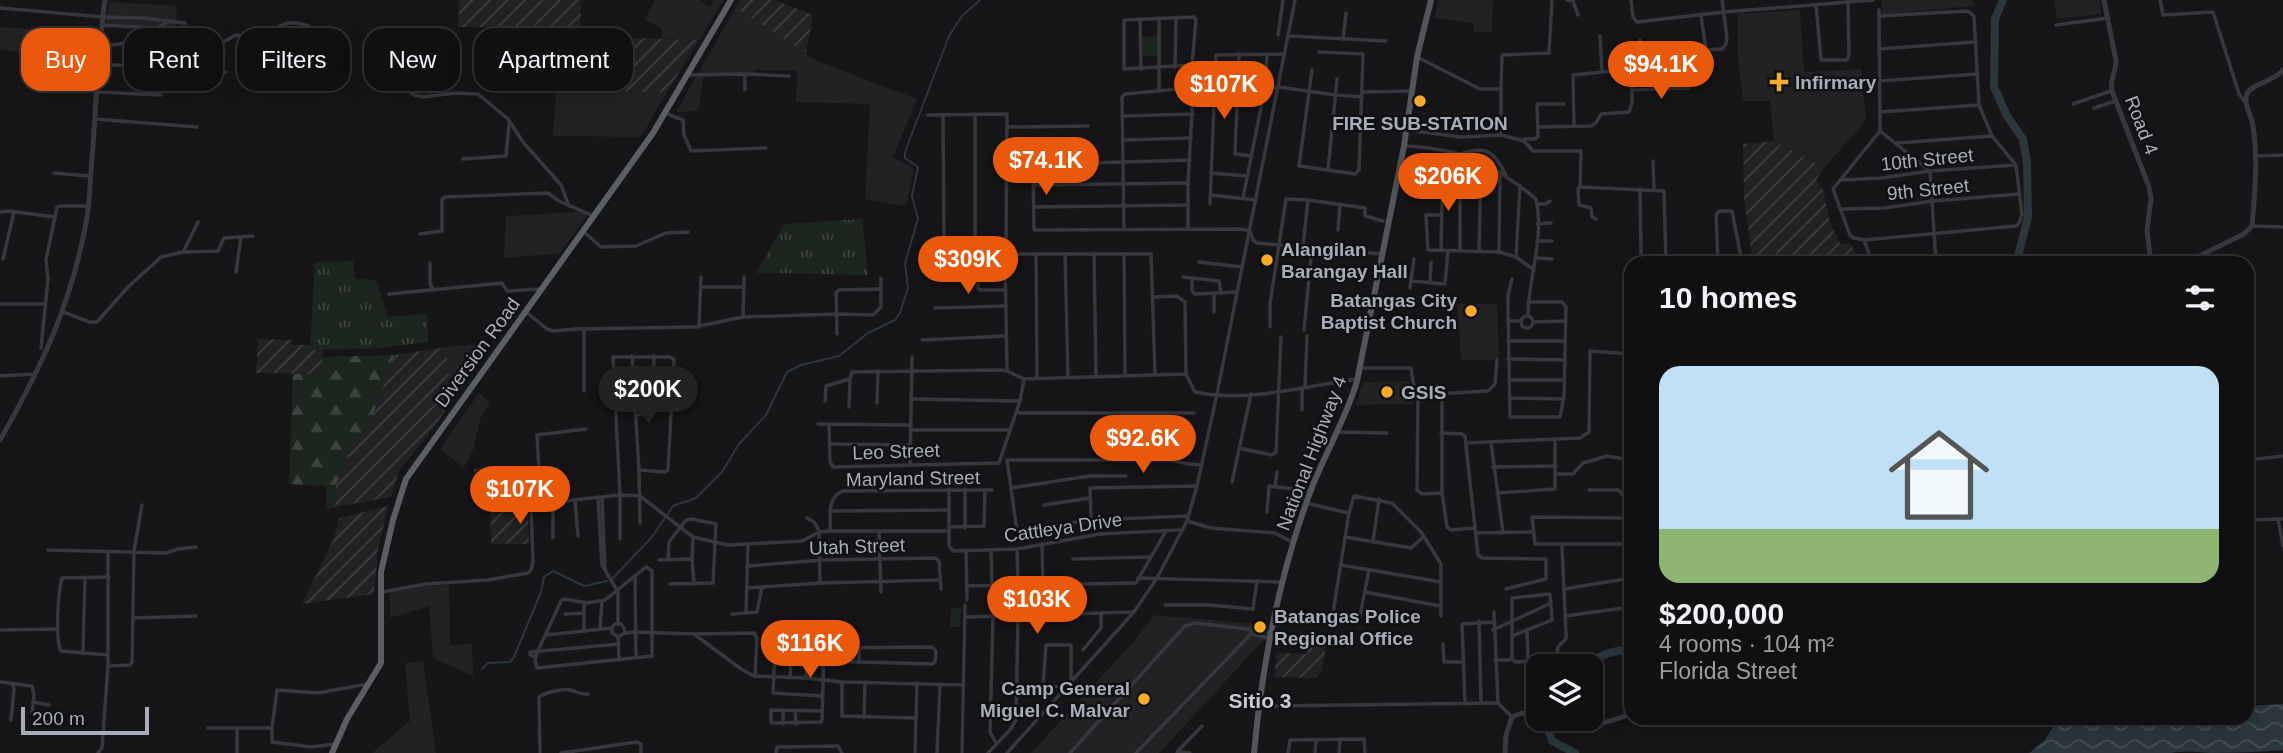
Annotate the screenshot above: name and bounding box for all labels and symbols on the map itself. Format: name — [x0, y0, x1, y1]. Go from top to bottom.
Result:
pin: $94.1K — [1604, 42, 1718, 101]
pin: $107K — [1175, 61, 1273, 121]
marker: Infirmary — [1769, 72, 1789, 92]
place label: Infirmary — [1795, 72, 1877, 93]
marker: FIRE SUB-STATION — [1412, 93, 1428, 109]
street label: Road 4 — [2121, 93, 2162, 158]
place label: FIRE SUB-STATION — [1332, 113, 1508, 134]
pin: $74.1K — [989, 138, 1103, 197]
street label: 10th Street — [1880, 144, 1975, 175]
pin: $206K — [1399, 154, 1497, 213]
street label: 9th Street — [1886, 175, 1971, 204]
pin: $309K — [919, 236, 1017, 296]
place label: Alangilan Barangay Hall — [1281, 239, 1408, 282]
marker: Alangilan Barangay Hall — [1259, 252, 1275, 268]
place label: Batangas City Baptist Church — [1321, 290, 1457, 333]
street label: Diversion Road — [431, 294, 524, 411]
marker: Batangas City Baptist Church — [1463, 303, 1479, 319]
pin: $200K — [599, 366, 697, 426]
street label: National Highway 4 — [1272, 373, 1351, 533]
place label: GSIS — [1401, 382, 1446, 403]
marker: GSIS — [1379, 384, 1395, 400]
pin: $92.6K — [1086, 416, 1200, 475]
street label: Leo Street — [852, 439, 941, 464]
pin: $107K — [471, 466, 569, 526]
street label: Maryland Street — [846, 467, 981, 490]
street label: Cattleya Drive — [1003, 509, 1124, 546]
street label: Utah Street — [809, 534, 906, 559]
pin: $103K — [988, 576, 1086, 636]
place label: Batangas Police Regional Office — [1274, 606, 1421, 649]
marker: Batangas Police Regional Office — [1252, 619, 1268, 635]
pin: $116K — [761, 620, 859, 680]
place label: Camp General Miguel C. Malvar — [980, 678, 1131, 721]
district label: Sitio 3 — [1228, 689, 1292, 712]
marker: Camp General Miguel C. Malvar — [1136, 691, 1152, 707]
scale bar — [21, 704, 149, 736]

